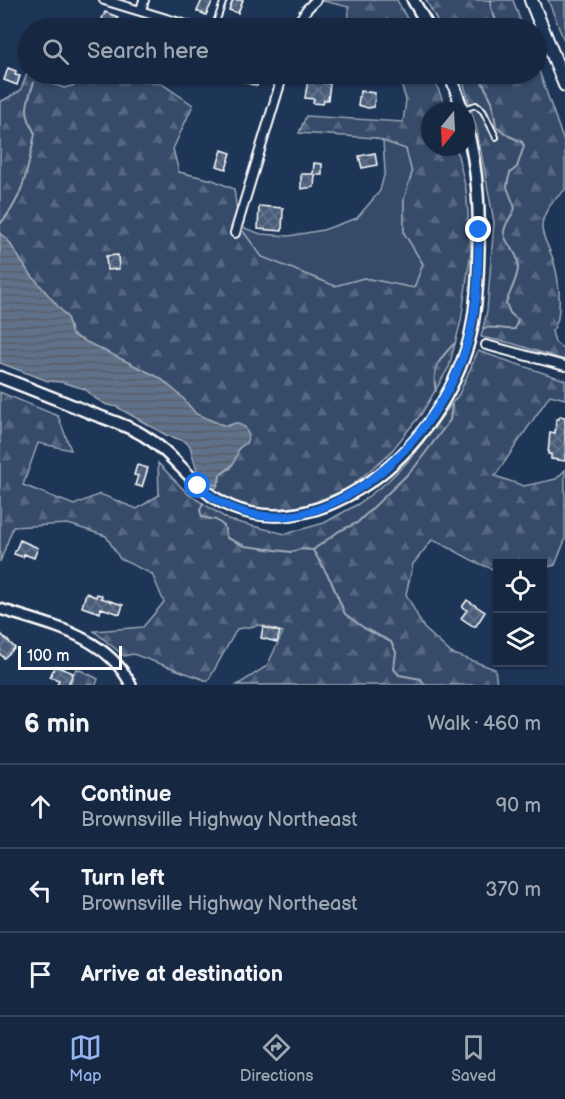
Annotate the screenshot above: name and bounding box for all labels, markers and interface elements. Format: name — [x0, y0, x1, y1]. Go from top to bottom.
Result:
search box — [18, 18, 547, 84]
icon: search — [39, 35, 72, 68]
text: Search here — [87, 38, 209, 65]
north arrow — [421, 102, 475, 156]
route end — [465, 216, 491, 242]
route start — [184, 472, 210, 498]
map controls — [493, 559, 547, 667]
button: locate — [493, 559, 547, 613]
button: layers — [493, 613, 547, 667]
scale bar — [18, 643, 122, 670]
text: 100 m — [27, 647, 70, 666]
text: 6 min — [24, 709, 90, 740]
text: Walk · 460 m — [427, 712, 541, 736]
text: Continue — [81, 781, 171, 808]
icon: ahead — [24, 790, 57, 823]
text: 90 m — [496, 794, 541, 818]
text: Brownsville Highway Northeast — [81, 808, 357, 832]
text: Turn left — [81, 865, 165, 892]
icon: left — [24, 874, 57, 907]
text: 370 m — [485, 878, 541, 902]
text: Brownsville Highway Northeast — [81, 892, 357, 916]
icon: arrive — [24, 958, 57, 991]
text: Arrive at destination — [81, 961, 283, 988]
tab: Map — [69, 1031, 102, 1086]
tab: Directions — [240, 1031, 313, 1086]
tab: Saved — [451, 1031, 496, 1086]

